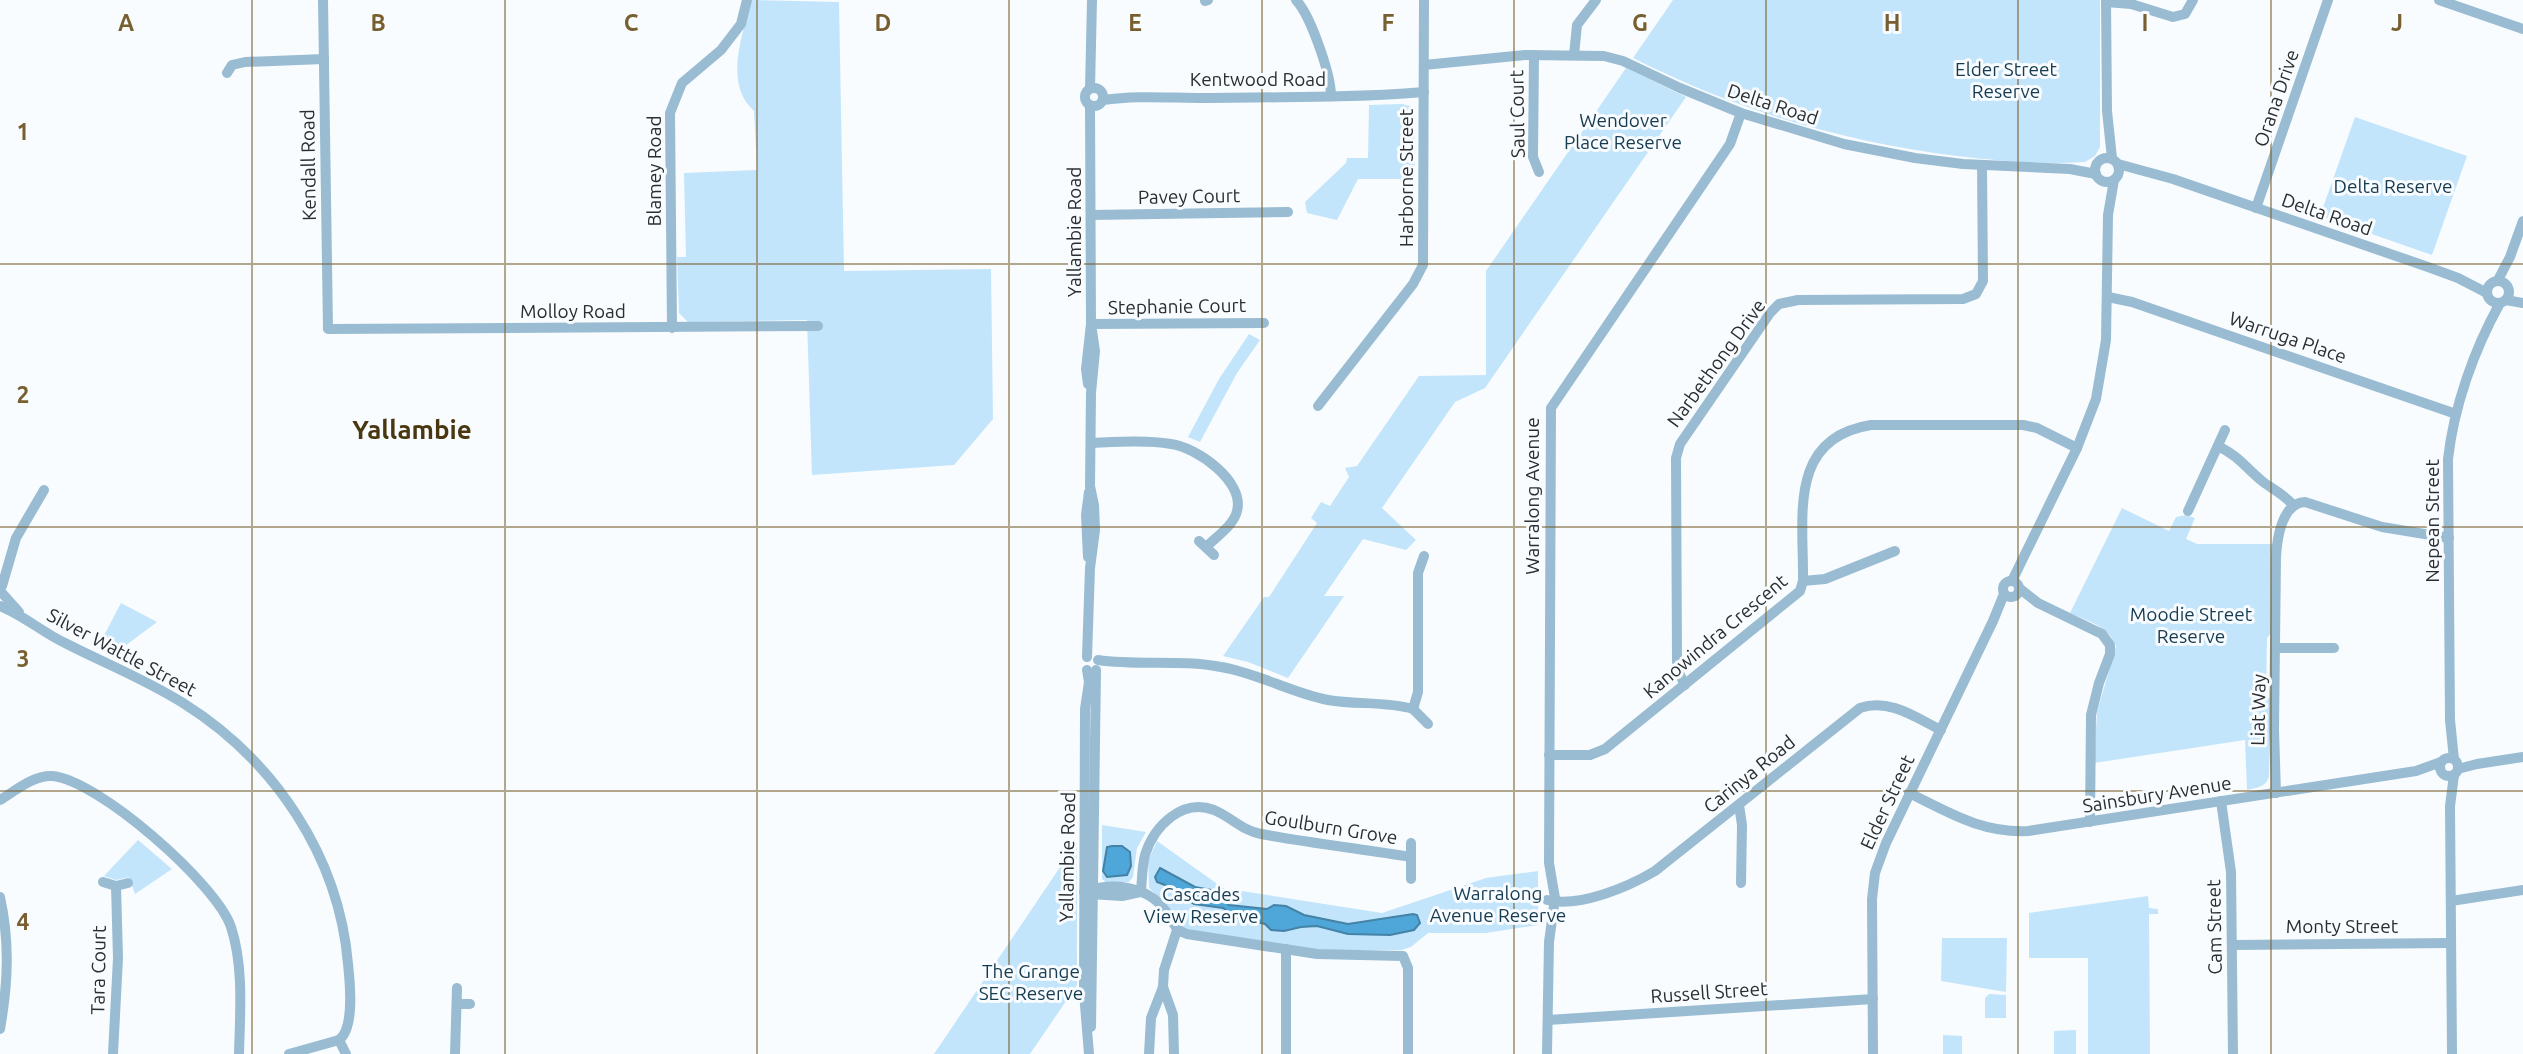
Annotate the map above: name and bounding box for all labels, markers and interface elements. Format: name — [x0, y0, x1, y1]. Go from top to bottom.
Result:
text: A — [118, 10, 134, 35]
text: B — [370, 10, 386, 35]
text: C — [624, 10, 639, 35]
text: D — [875, 10, 891, 35]
text: E — [1128, 10, 1142, 35]
text: F — [1382, 10, 1395, 35]
text: G — [1632, 10, 1648, 35]
text: H — [1884, 10, 1900, 35]
text: I — [2142, 10, 2148, 35]
text: J — [2391, 10, 2403, 35]
street label: Orana Drive — [2249, 46, 2303, 150]
park label: Elder Street Reserve — [1955, 58, 2057, 102]
street label: Kentwood Road — [1190, 68, 1326, 90]
street label: Saul Court — [1505, 69, 1529, 158]
street label: Delta Road — [1725, 79, 1821, 129]
street label: Harborne Street — [1395, 108, 1417, 247]
street label: Kendall Road — [296, 109, 320, 221]
park label: Wendover Place Reserve — [1564, 109, 1682, 153]
street label: Blamey Road — [643, 115, 665, 227]
text: 1 — [17, 119, 29, 144]
street label: Yallambie Road — [1063, 167, 1085, 297]
park label: Delta Reserve — [2334, 175, 2452, 197]
street label: Pavey Court — [1138, 184, 1241, 208]
street label: Delta Road — [2279, 188, 2375, 240]
street label: Stephanie Court — [1108, 294, 1247, 318]
street label: Narbethong Drive — [1662, 295, 1770, 431]
street label: Molloy Road — [520, 300, 626, 322]
street label: Warruga Place — [2226, 307, 2350, 367]
text: 2 — [17, 382, 29, 407]
district label: Yallambie — [352, 415, 472, 444]
street label: Warralong Avenue — [1521, 417, 1543, 575]
street label: Nepean Street — [2421, 459, 2443, 583]
street label: Kanowindra Crescent — [1639, 569, 1792, 703]
street label: Silver Wattle Street — [44, 603, 201, 701]
park label: Moodie Street Reserve — [2130, 603, 2253, 647]
text: 3 — [17, 646, 29, 671]
street label: Liat Way — [2246, 674, 2270, 746]
street label: Carinya Road — [1699, 731, 1799, 817]
street label: Elder Street — [1856, 751, 1919, 853]
street label: Sainsbury Avenue — [2081, 771, 2233, 817]
street label: Yallambie Road — [1055, 791, 1079, 923]
street label: Goulburn Grove — [1263, 806, 1399, 848]
street label: Cam Street — [2202, 879, 2226, 975]
park label: Warralong Avenue Reserve — [1430, 882, 1566, 926]
park label: Cascades View Reserve — [1143, 883, 1259, 927]
text: 4 — [17, 909, 30, 934]
street label: Monty Street — [2286, 915, 2399, 937]
street label: Tara Court — [86, 925, 110, 1015]
park label: The Grange SEC Reserve — [979, 960, 1083, 1004]
street label: Russell Street — [1650, 977, 1769, 1007]

